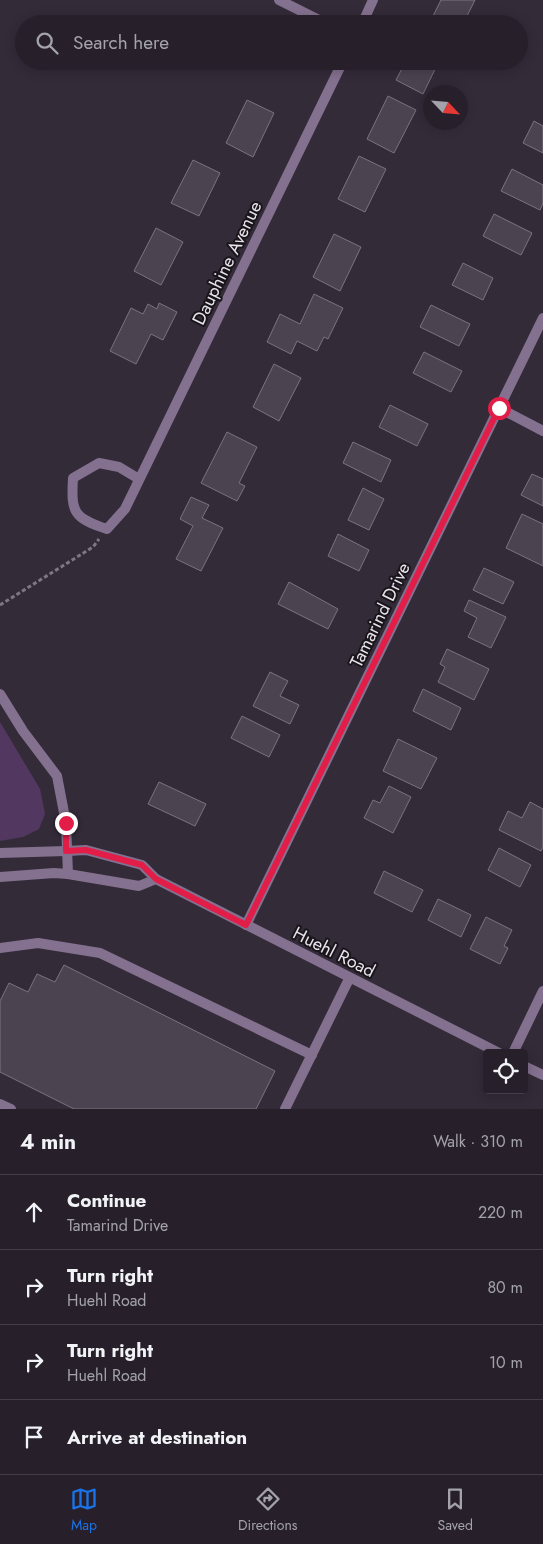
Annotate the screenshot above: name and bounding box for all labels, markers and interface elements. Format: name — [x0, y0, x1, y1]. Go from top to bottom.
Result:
search box — [15, 15, 528, 70]
icon: search — [33, 29, 61, 57]
text: Search here — [73, 29, 169, 56]
north arrow — [423, 85, 468, 130]
street label: Dauphine Avenue — [186, 197, 268, 329]
route start — [488, 397, 511, 420]
street label: Tamarind Drive — [343, 558, 417, 672]
route end — [55, 812, 78, 835]
street label: Huehl Road — [288, 920, 380, 984]
map controls — [483, 1049, 528, 1094]
button: locate — [483, 1049, 528, 1094]
text: 4 min — [20, 1127, 76, 1157]
text: Walk · 310 m — [433, 1130, 523, 1153]
text: Continue — [67, 1187, 146, 1214]
icon: ahead — [20, 1198, 48, 1226]
text: 220 m — [478, 1201, 523, 1224]
text: Tamarind Drive — [67, 1214, 168, 1237]
text: Turn right — [67, 1262, 153, 1289]
icon: right — [20, 1273, 48, 1301]
text: 80 m — [487, 1276, 523, 1299]
text: Huehl Road — [67, 1289, 146, 1312]
text: Turn right — [67, 1337, 153, 1364]
icon: right — [20, 1348, 48, 1376]
text: 10 m — [489, 1351, 523, 1374]
text: Huehl Road — [67, 1364, 146, 1387]
icon: arrive — [20, 1423, 48, 1451]
text: Arrive at destination — [67, 1424, 247, 1451]
tab: Map — [70, 1485, 98, 1535]
tab: Directions — [238, 1485, 297, 1535]
tab: Saved — [437, 1485, 473, 1535]

